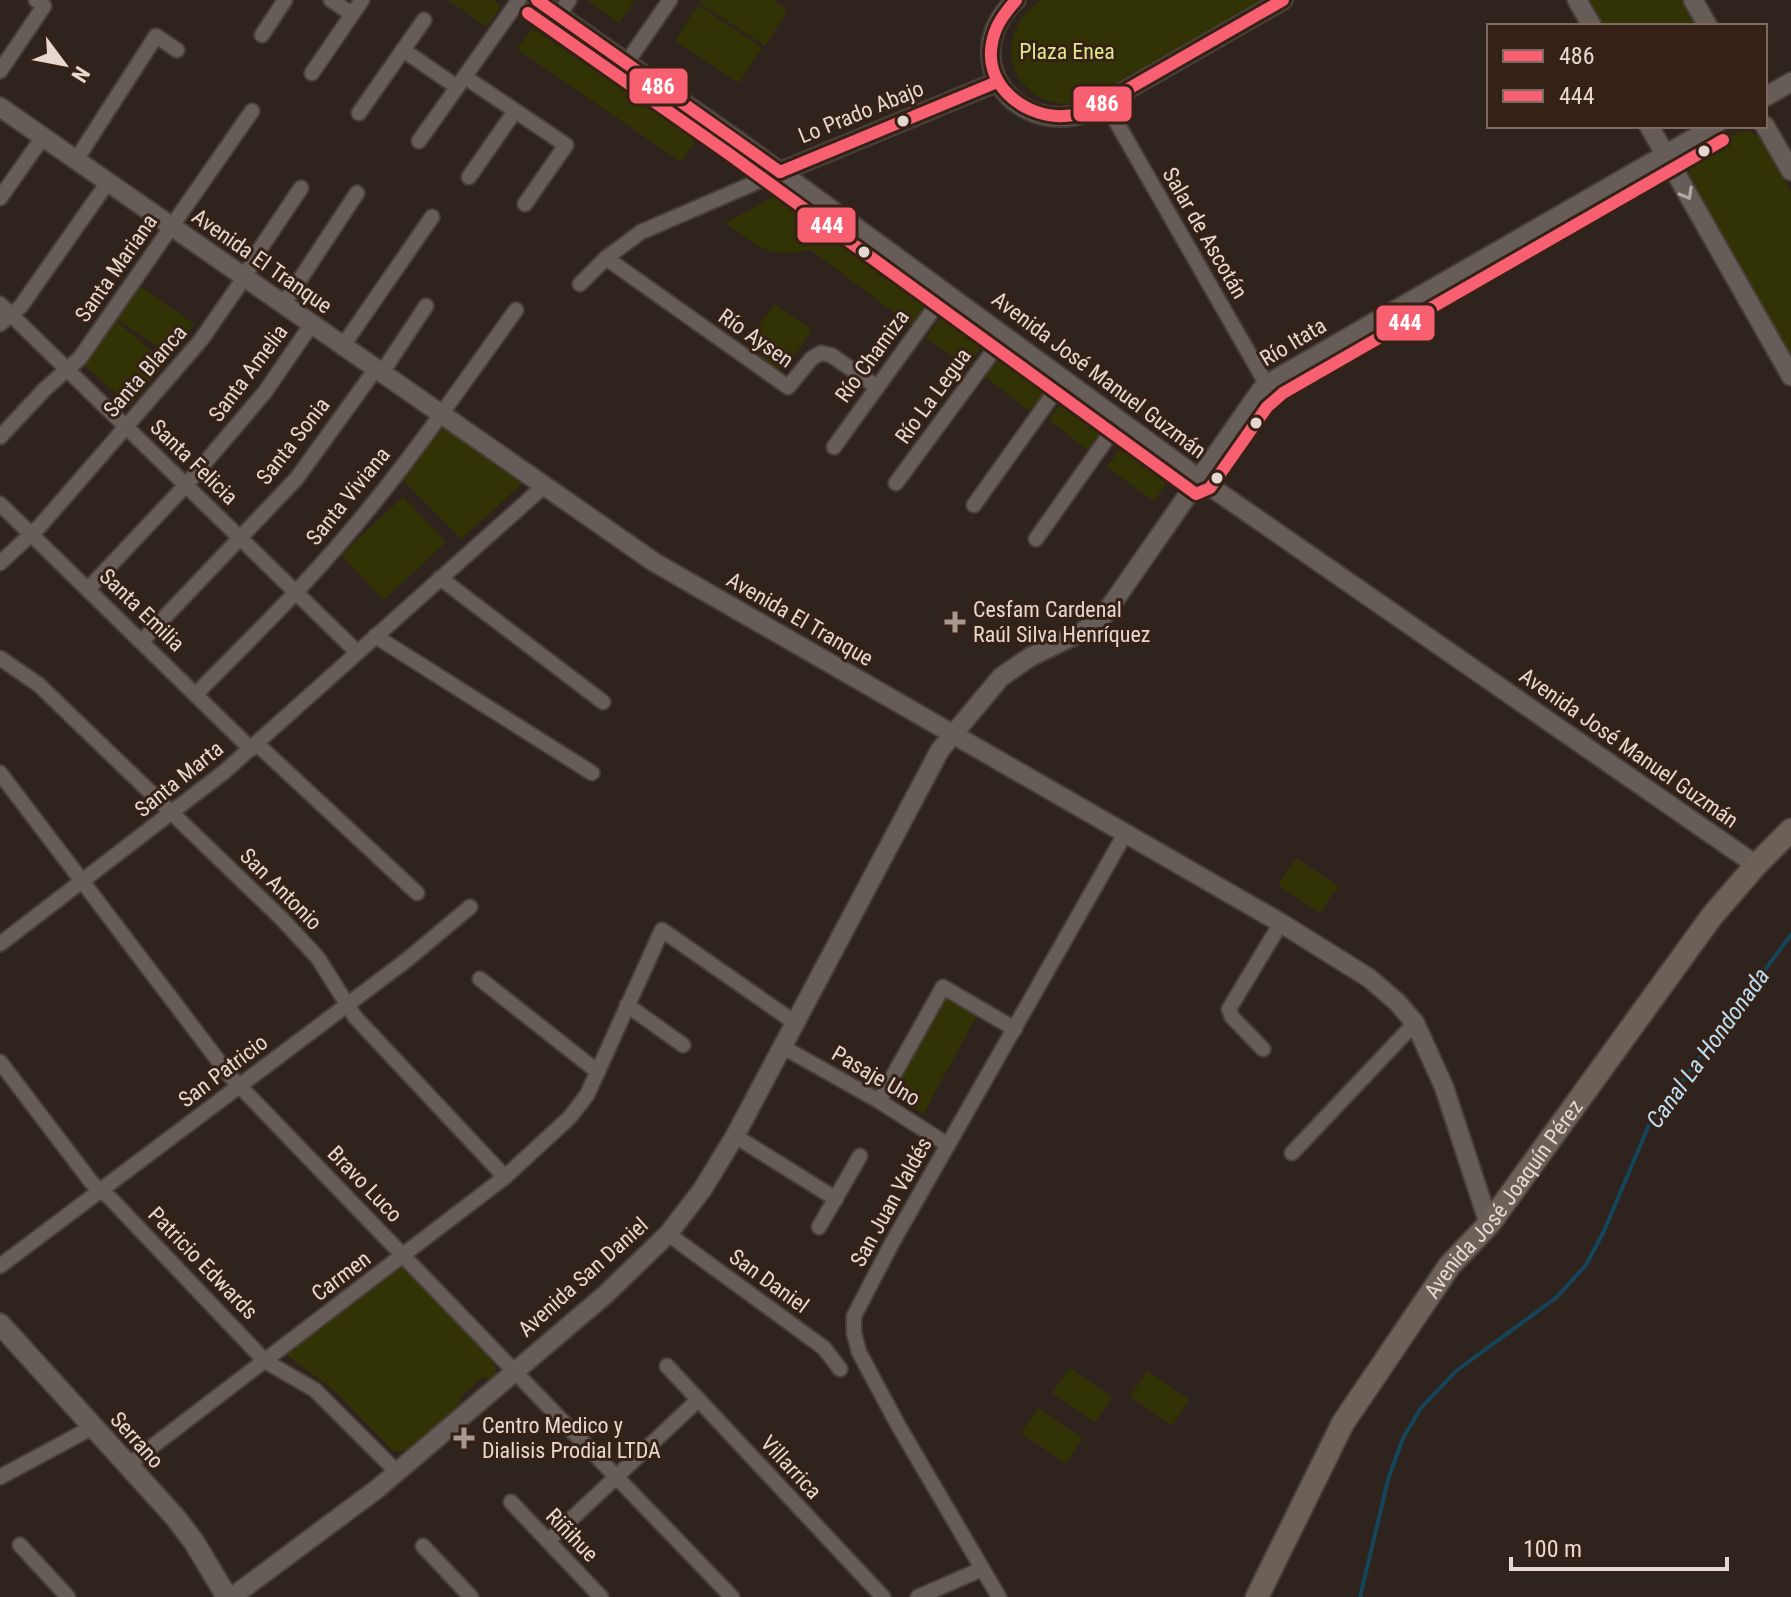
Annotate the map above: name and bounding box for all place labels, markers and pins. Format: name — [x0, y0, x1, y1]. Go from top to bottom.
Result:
unlabelled marker — [895, 113, 911, 129]
unlabelled marker — [1696, 143, 1712, 159]
unlabelled marker — [856, 244, 872, 260]
unlabelled marker — [1248, 415, 1264, 431]
unlabelled marker — [1209, 470, 1225, 486]
place label: Cesfam Cardenal Raúl Silva Henríquez — [973, 597, 1150, 647]
marker: Cesfam Cardenal Raúl Silva Henríquez — [944, 611, 966, 633]
place label: Centro Medico y Dialisis Prodial LTDA — [482, 1413, 661, 1463]
marker: Centro Medico y Dialisis Prodial LTDA — [453, 1427, 475, 1449]

